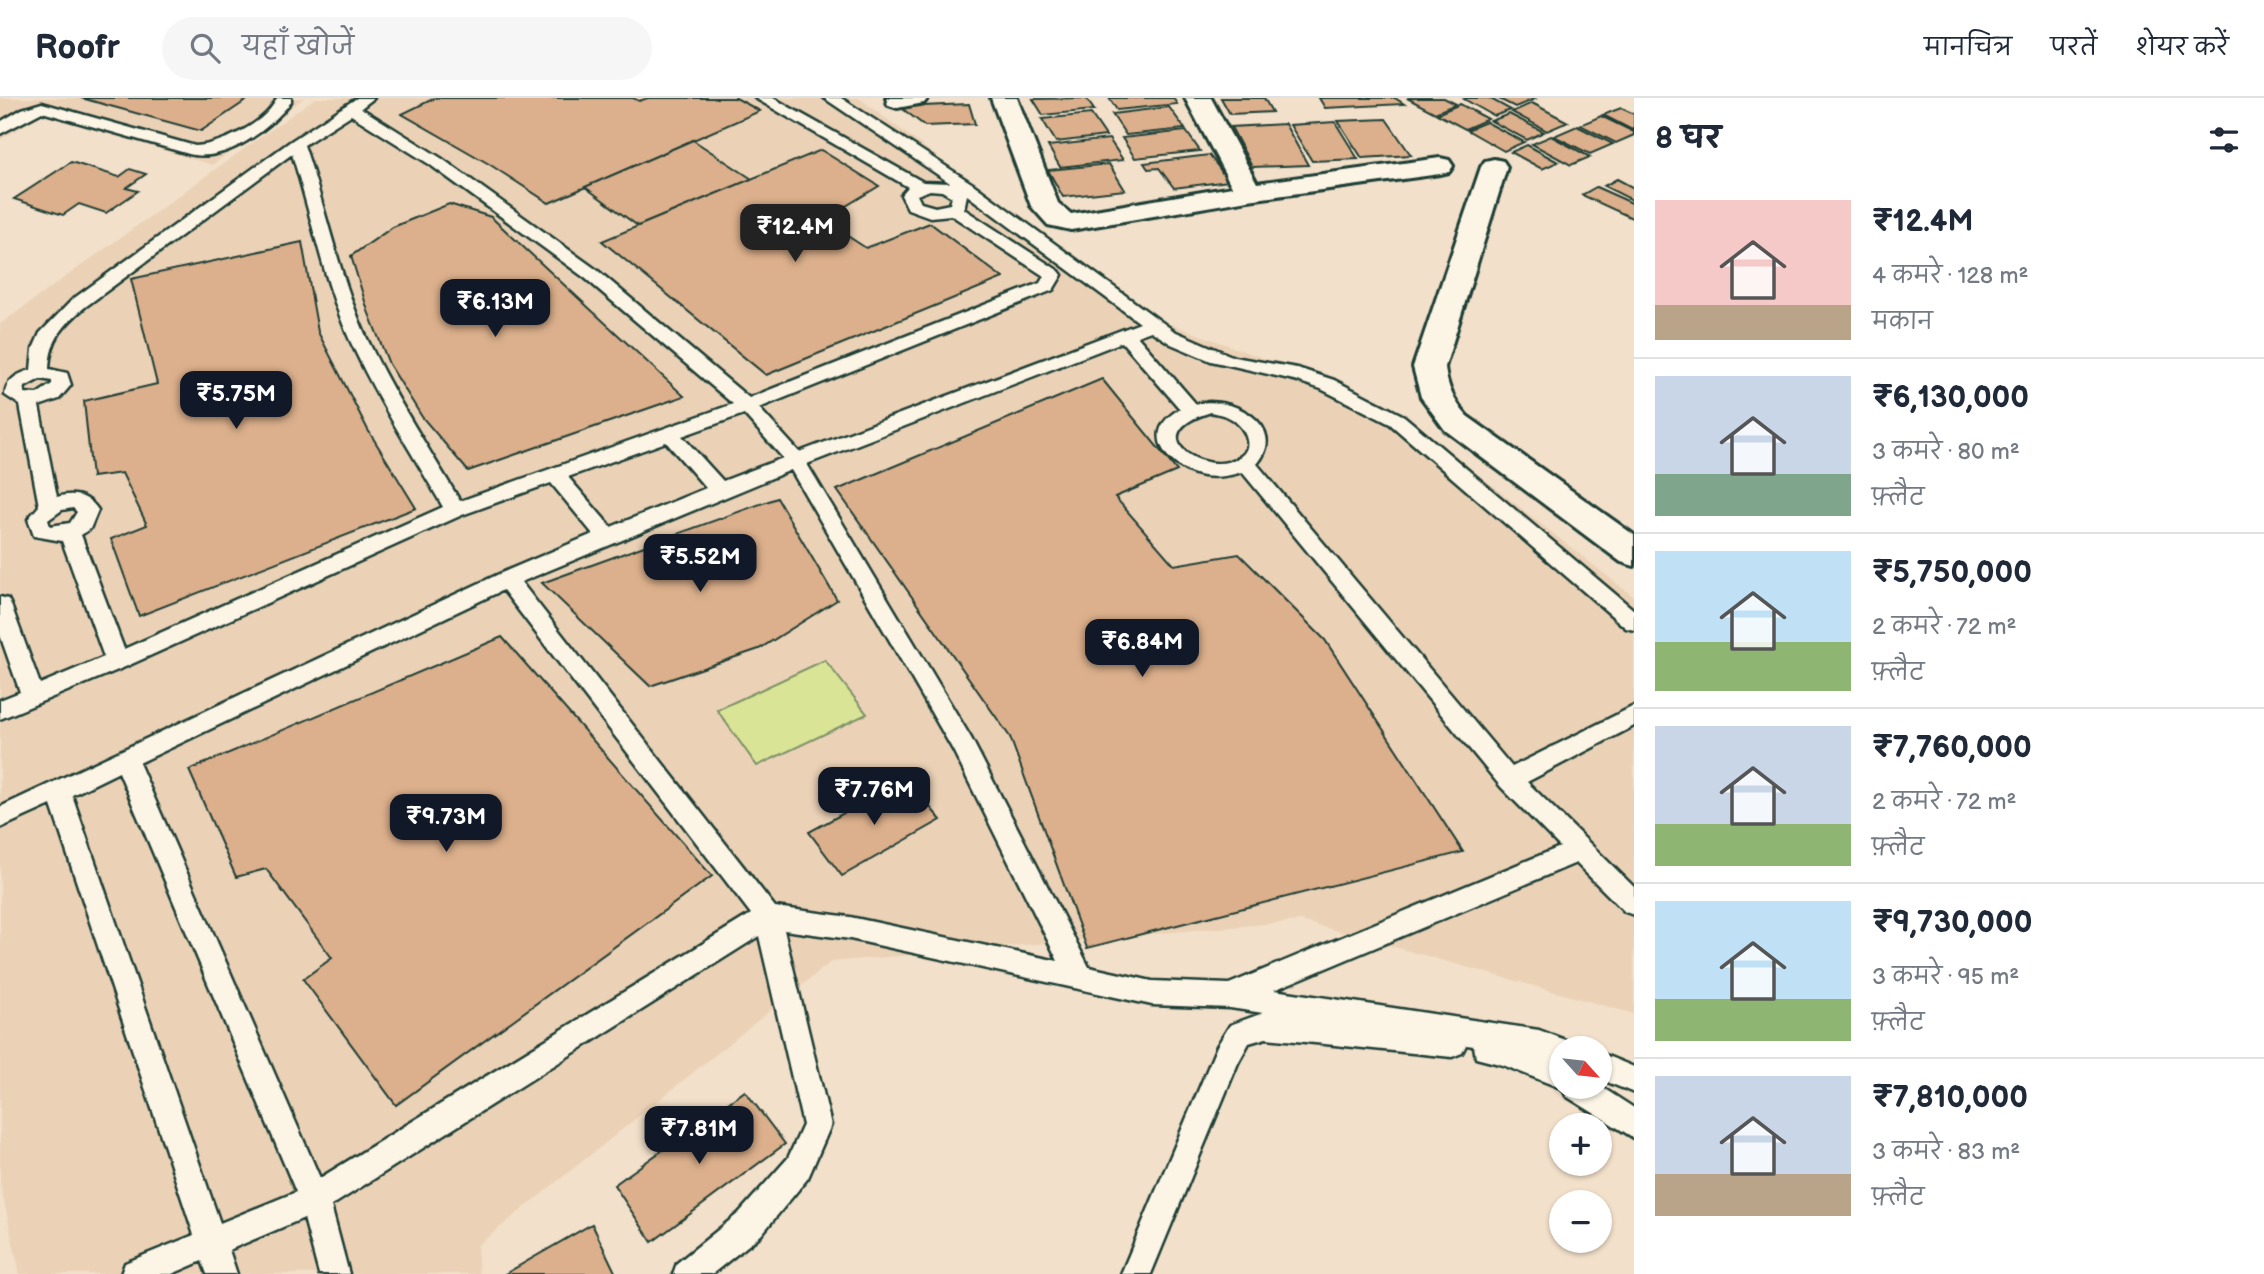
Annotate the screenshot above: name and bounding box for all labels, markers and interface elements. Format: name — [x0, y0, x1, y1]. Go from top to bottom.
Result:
search box — [162, 17, 652, 80]
text: Roofr — [35, 28, 120, 68]
icon: search — [186, 29, 224, 67]
text: यहाँ खोजें — [242, 32, 354, 63]
text: मानचित्र — [1924, 33, 2012, 62]
text: परतें — [2050, 33, 2097, 62]
text: शेयर करें — [2135, 33, 2229, 62]
text: 8 घर — [1655, 121, 1721, 157]
icon: filters — [2205, 121, 2243, 159]
pin: ₹12.4M — [738, 204, 852, 264]
text: ₹12.4M — [1872, 204, 1973, 240]
text: ₹12.4M — [756, 213, 834, 241]
icon: home — [1711, 228, 1795, 312]
text: 4 कमरे · 128 m² — [1872, 262, 2028, 290]
pin: ₹6.13M — [438, 280, 552, 339]
text: ₹6.13M — [456, 288, 534, 316]
text: मकान — [1872, 308, 1933, 336]
pin: ₹5.75M — [179, 372, 293, 431]
text: ₹5.75M — [196, 380, 276, 408]
text: ₹6,130,000 — [1872, 380, 2029, 416]
icon: home — [1711, 404, 1795, 488]
text: 3 कमरे · 80 m² — [1872, 438, 2020, 466]
text: फ़्लैट — [1872, 484, 1924, 512]
pin: ₹5.52M — [643, 534, 757, 594]
text: ₹5.52M — [660, 543, 740, 571]
text: ₹5,750,000 — [1872, 555, 2032, 591]
icon: home — [1711, 579, 1795, 663]
text: 2 कमरे · 72 m² — [1872, 613, 2016, 641]
pin: ₹6.84M — [1085, 620, 1199, 679]
text: ₹6.84M — [1101, 628, 1183, 656]
text: फ़्लैट — [1872, 659, 1924, 687]
text: ₹7,760,000 — [1872, 730, 2032, 766]
icon: home — [1711, 754, 1795, 838]
pin: ₹7.76M — [817, 768, 931, 827]
text: ₹7.76M — [834, 776, 914, 804]
text: 2 कमरे · 72 m² — [1872, 788, 2016, 816]
pin: ₹9.73M — [389, 794, 503, 854]
text: ₹9.73M — [406, 803, 486, 831]
text: फ़्लैट — [1872, 834, 1924, 862]
text: ₹9,730,000 — [1872, 905, 2032, 941]
icon: home — [1711, 929, 1795, 1013]
text: 3 कमरे · 95 m² — [1872, 963, 2019, 991]
text: फ़्लैट — [1872, 1009, 1924, 1037]
north arrow — [1549, 1036, 1612, 1099]
map controls — [1549, 1036, 1612, 1253]
text: ₹7,810,000 — [1872, 1080, 2028, 1116]
icon: home — [1711, 1104, 1795, 1188]
pin: ₹7.81M — [642, 1107, 756, 1166]
button: + — [1549, 1113, 1612, 1176]
text: ₹7.81M — [661, 1115, 737, 1143]
text: 3 कमरे · 83 m² — [1872, 1138, 2020, 1166]
text: फ़्लैट — [1872, 1184, 1924, 1212]
button: − — [1549, 1190, 1612, 1253]

